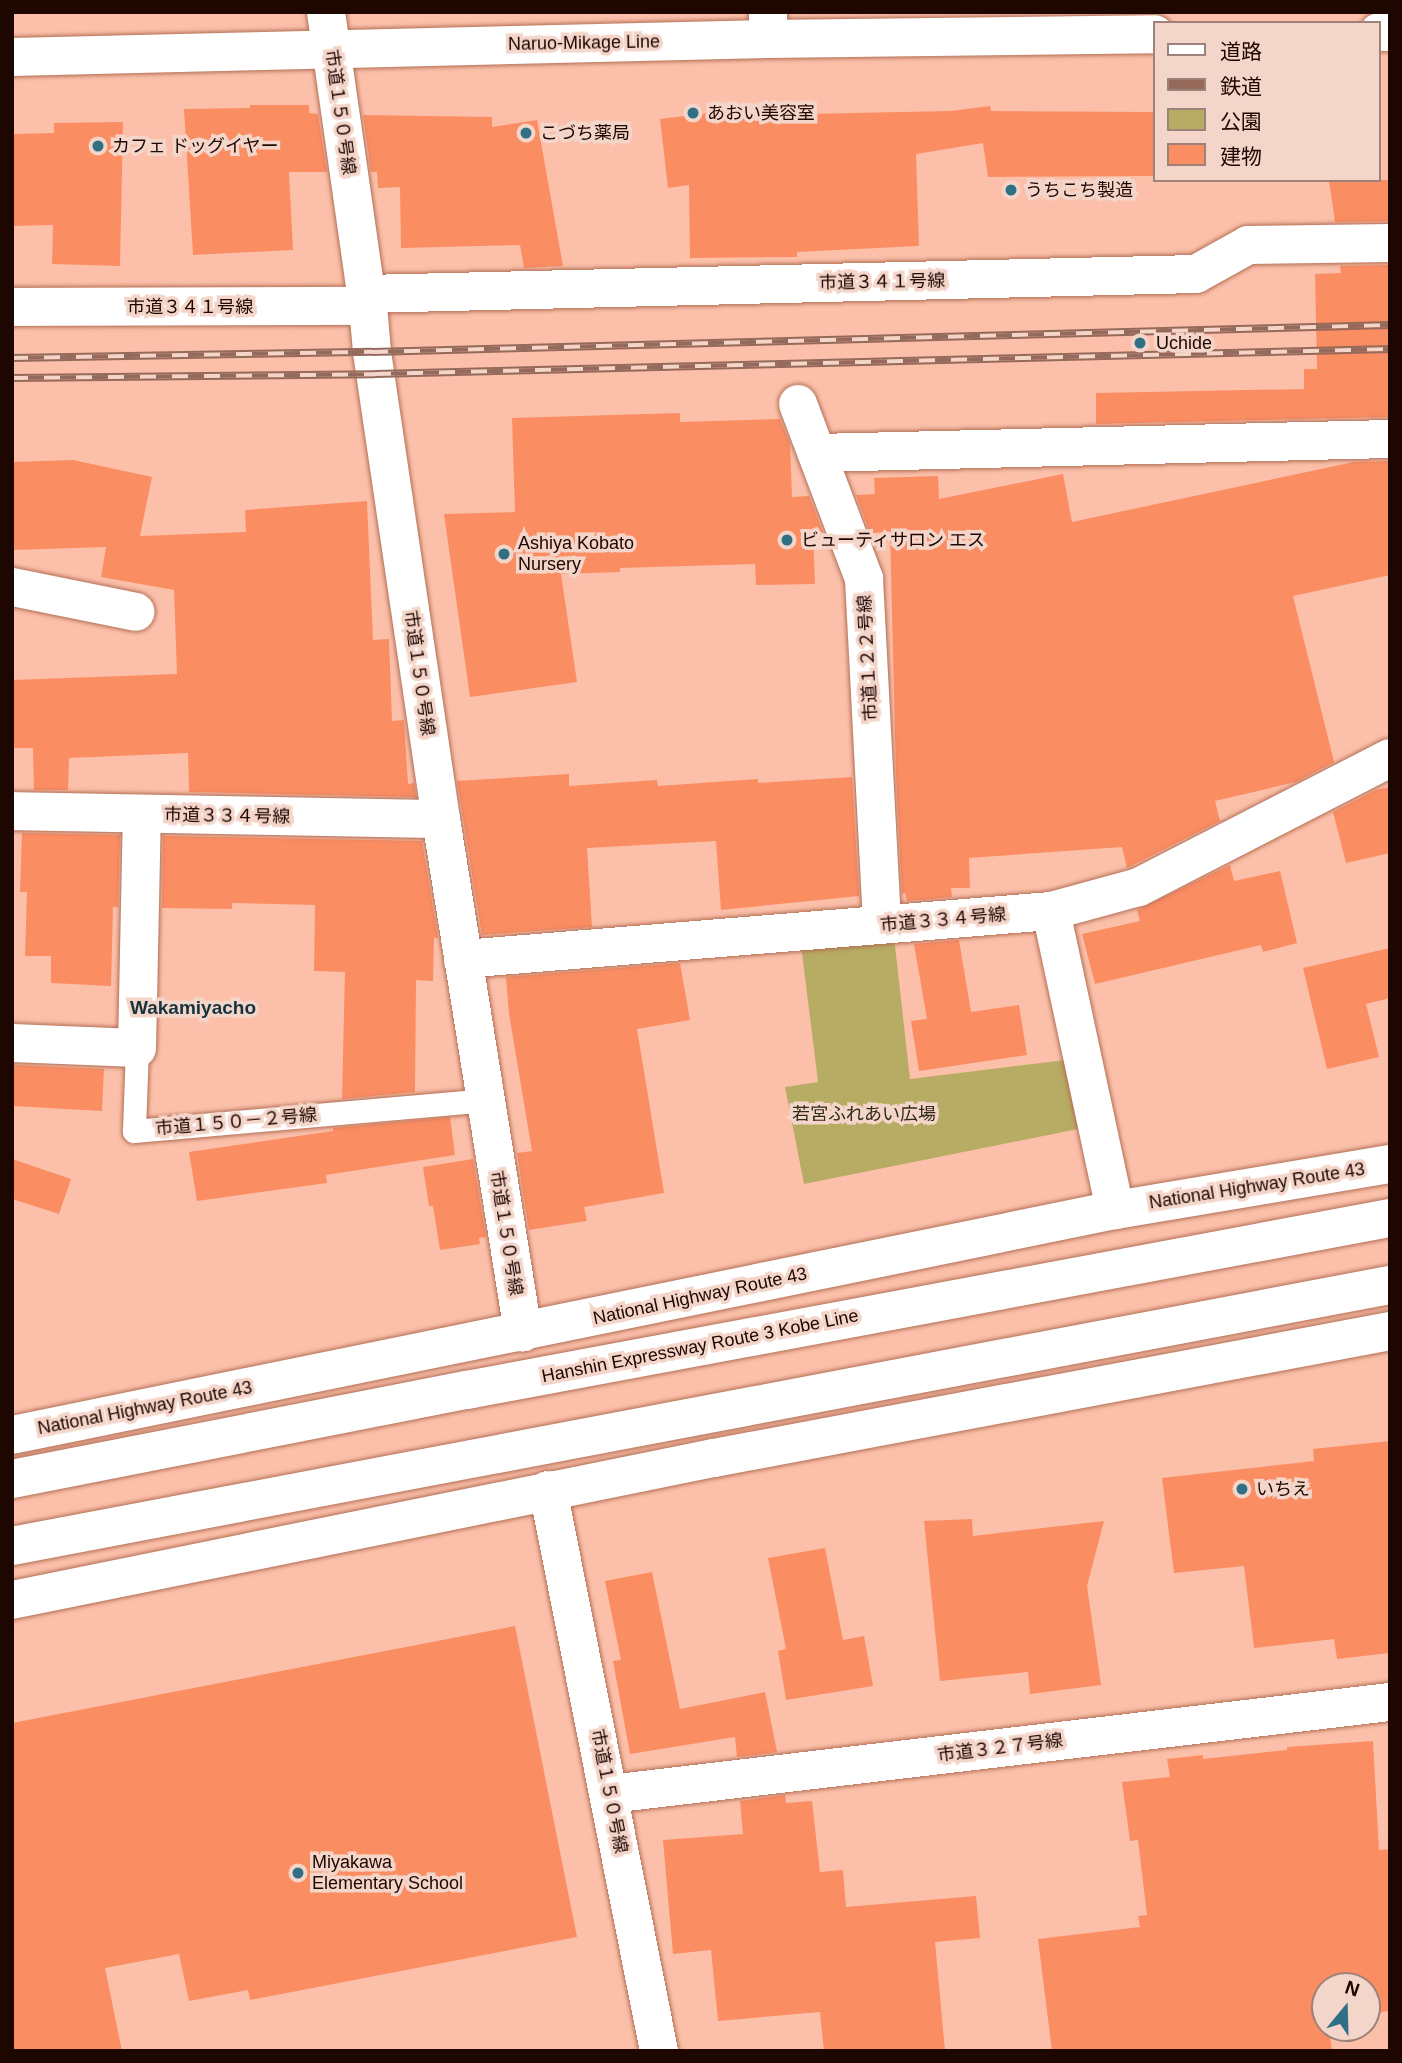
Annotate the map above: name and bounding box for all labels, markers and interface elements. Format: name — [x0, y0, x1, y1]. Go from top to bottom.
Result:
legend — [1154, 21, 1381, 182]
street label: Naruo-Mikage Line — [508, 31, 660, 55]
text: 道路 — [1220, 40, 1262, 63]
street label: 市道１５０号線 — [321, 48, 359, 176]
text: 鉄道 — [1220, 75, 1262, 98]
place label: あおい美容室 — [707, 102, 815, 124]
marker: あおい美容室 — [685, 105, 701, 121]
text: 公園 — [1220, 110, 1262, 133]
place label: こづち薬局 — [540, 122, 630, 144]
marker: こづち薬局 — [518, 125, 534, 141]
place label: カフェ ドッグイヤー — [112, 135, 279, 157]
marker: カフェ ドッグイヤー — [90, 138, 106, 154]
text: 建物 — [1220, 145, 1262, 168]
place label: うちこち製造 — [1025, 179, 1133, 201]
marker: うちこち製造 — [1003, 182, 1019, 198]
street label: 市道３４１号線 — [819, 270, 945, 294]
street label: 市道３４１号線 — [127, 296, 253, 318]
place label: Uchide — [1156, 332, 1212, 354]
marker: Uchide — [1130, 333, 1150, 353]
place label: ビューティサロン エス — [801, 529, 986, 551]
marker: ビューティサロン エス — [779, 532, 795, 548]
place label: Ashiya Kobato Nursery — [518, 533, 634, 576]
marker: Ashiya Kobato Nursery — [496, 546, 512, 562]
street label: 市道１２２号線 — [854, 595, 882, 721]
street label: 市道１５０号線 — [400, 609, 438, 737]
street label: 市道３３４号線 — [164, 804, 290, 828]
street label: 市道３３４号線 — [879, 904, 1007, 936]
district label: Wakamiyacho — [130, 997, 256, 1019]
park label: 若宮ふれあい広場 — [792, 1103, 936, 1125]
street label: 市道１５０－２号線 — [154, 1104, 318, 1140]
street label: National Highway Route 43 — [1148, 1158, 1366, 1214]
street label: 市道１５０号線 — [485, 1169, 527, 1297]
street label: National Highway Route 43 — [591, 1263, 809, 1329]
street label: Hanshin Expressway Route 3 Kobe Line — [540, 1305, 860, 1387]
street label: National Highway Route 43 — [36, 1377, 254, 1439]
place label: いちえ — [1256, 1478, 1310, 1500]
marker: いちえ — [1234, 1481, 1250, 1497]
street label: 市道１５０号線 — [586, 1727, 632, 1855]
street label: 市道３２７号線 — [936, 1730, 1064, 1766]
place label: Miyakawa Elementary School — [312, 1852, 463, 1895]
marker: Miyakawa Elementary School — [290, 1865, 306, 1881]
north arrow — [1311, 1972, 1381, 2042]
text: N — [1342, 1976, 1362, 2001]

